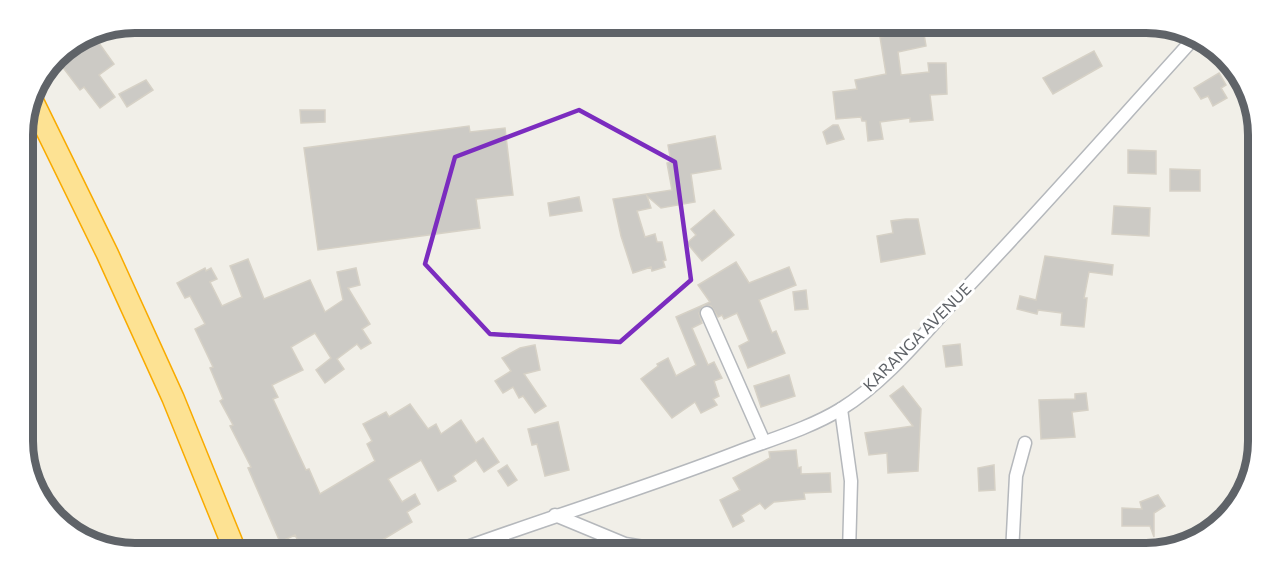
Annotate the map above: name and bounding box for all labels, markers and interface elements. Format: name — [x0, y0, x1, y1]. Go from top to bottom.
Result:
street label: KARANGA AVENUE — [859, 279, 975, 395]

